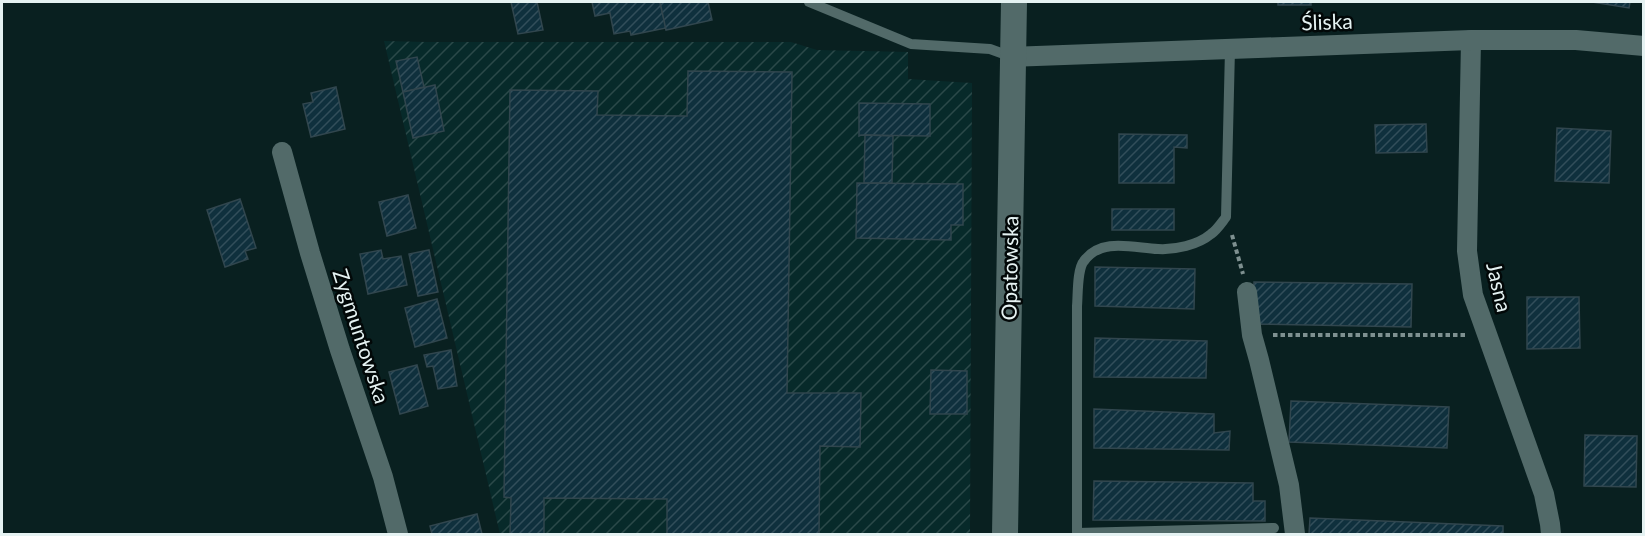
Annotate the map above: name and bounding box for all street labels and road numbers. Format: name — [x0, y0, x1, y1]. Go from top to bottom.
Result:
street label: Śliska — [1301, 8, 1353, 34]
street label: Opatowska — [996, 216, 1022, 320]
street label: Jasna — [1482, 260, 1518, 314]
street label: Zygmuntowska — [328, 266, 396, 406]

